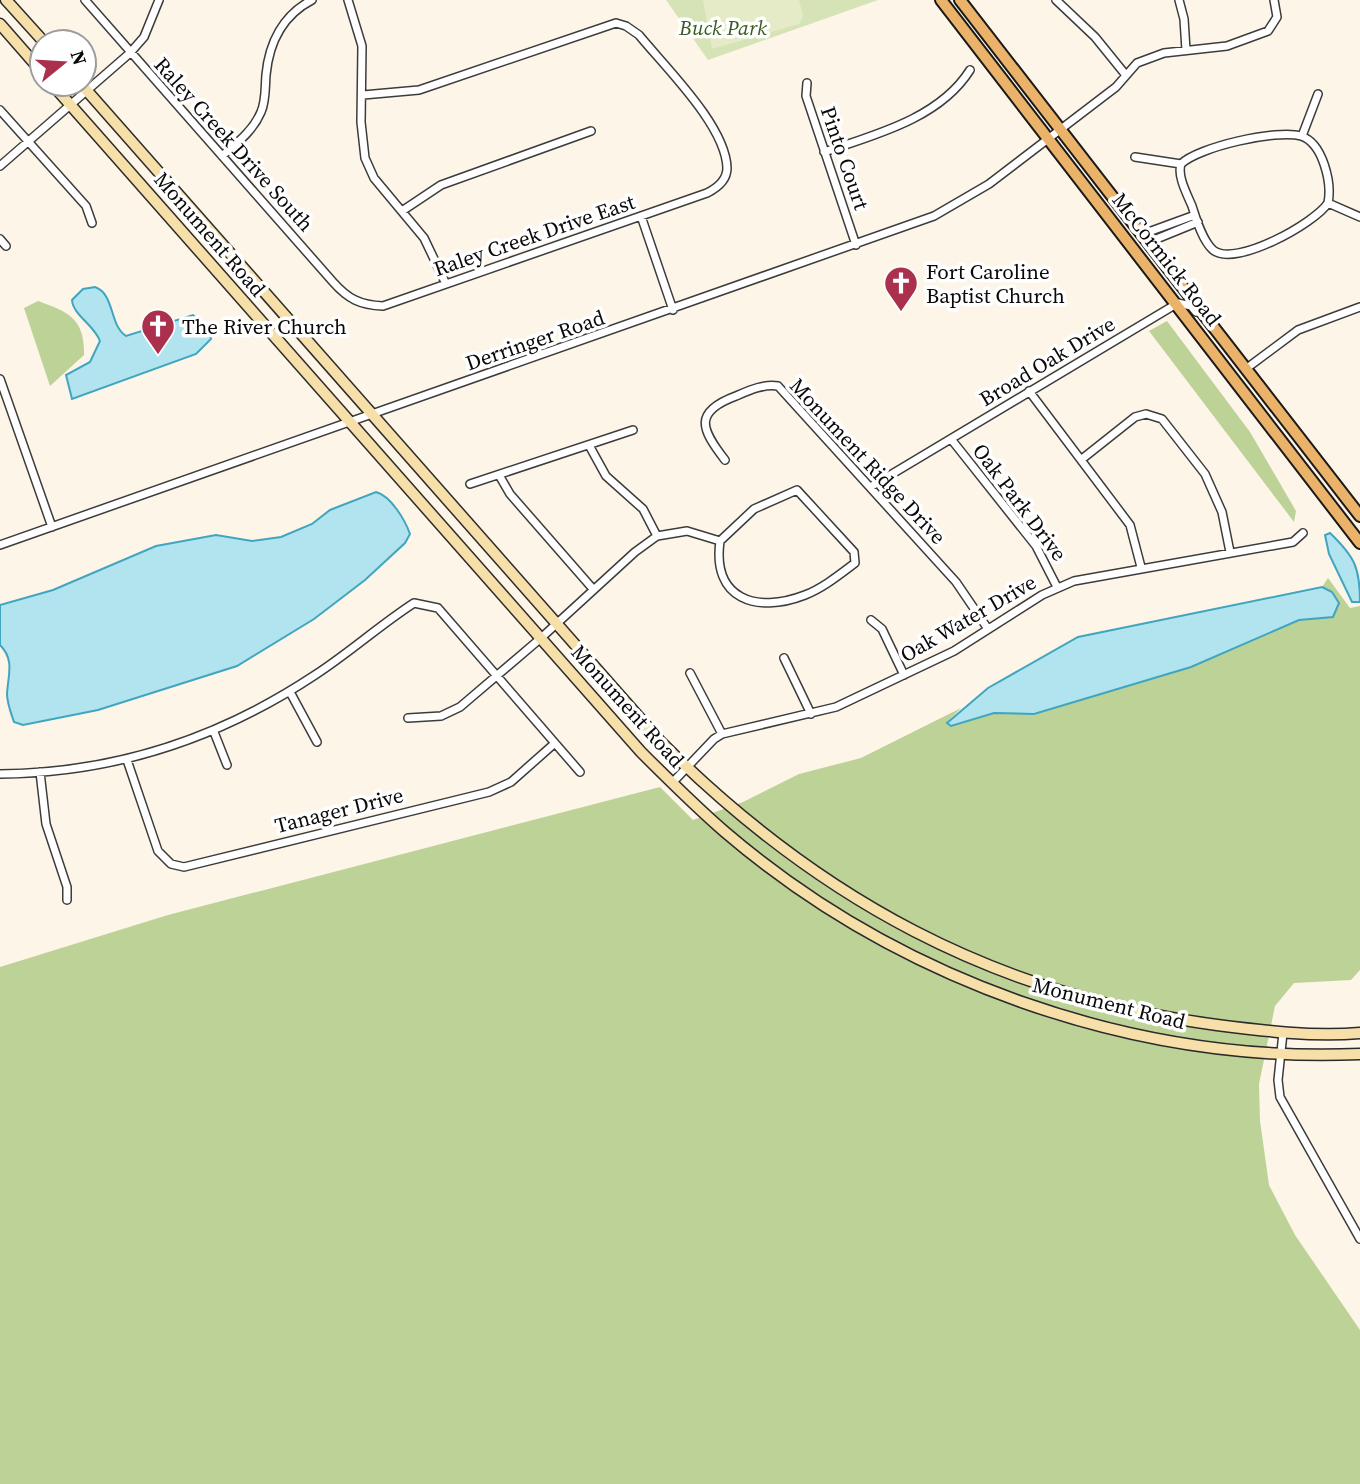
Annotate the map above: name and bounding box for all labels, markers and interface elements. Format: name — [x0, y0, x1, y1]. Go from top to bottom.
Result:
park label: Buck Park — [678, 13, 767, 42]
north arrow — [28, 28, 98, 98]
text: N — [65, 47, 94, 68]
street label: Raley Creek Drive South — [148, 50, 320, 238]
street label: Pinto Court — [814, 102, 876, 214]
street label: Monument Road — [148, 165, 272, 303]
street label: McCormick Road — [1106, 186, 1228, 332]
street label: Raley Creek Drive East — [429, 187, 639, 283]
place label: Fort Caroline Baptist Church — [926, 257, 1065, 310]
church icon: Fort Caroline Baptist Church — [882, 264, 920, 313]
street label: Derringer Road — [462, 303, 608, 377]
church icon: The River Church — [139, 307, 177, 356]
street label: Broad Oak Drive — [974, 309, 1120, 413]
place label: The River Church — [182, 312, 347, 341]
street label: Monument Ridge Drive — [783, 372, 953, 550]
street label: Oak Park Drive — [966, 437, 1074, 567]
street label: Oak Water Drive — [895, 567, 1041, 669]
street label: Monument Road — [565, 638, 691, 774]
street label: Tanager Drive — [272, 780, 406, 840]
street label: Monument Road — [1030, 970, 1189, 1036]

